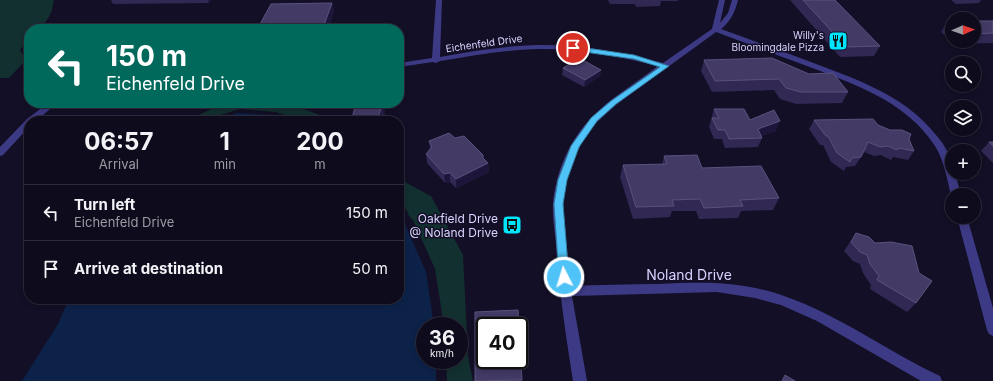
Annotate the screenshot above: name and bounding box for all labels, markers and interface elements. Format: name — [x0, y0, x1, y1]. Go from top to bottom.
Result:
north arrow — [945, 12, 981, 48]
map controls — [945, 12, 981, 224]
place label: Willy's Bloomingdale Pizza — [732, 29, 824, 53]
restaurant icon: Willy's Bloomingdale Pizza — [827, 30, 849, 52]
pin — [556, 31, 590, 65]
street label: Eichenfeld Drive — [445, 32, 523, 54]
icon: arrive — [562, 37, 584, 59]
text: 150 m — [106, 39, 187, 73]
icon: left — [40, 40, 92, 92]
button: search — [945, 56, 981, 92]
text: Eichenfeld Drive — [106, 73, 245, 94]
button: layers — [945, 100, 981, 136]
text: 06:57 — [84, 127, 153, 156]
text: 1 — [220, 127, 230, 156]
text: 200 — [296, 127, 344, 156]
button: + — [945, 144, 981, 180]
text: Arrival — [99, 156, 139, 172]
text: min — [214, 156, 236, 172]
text: m — [314, 156, 326, 172]
button: − — [945, 188, 981, 224]
text: Turn left — [74, 195, 135, 214]
icon: left — [40, 202, 62, 224]
text: 150 m — [346, 203, 388, 222]
place label: Oakfield Drive @ Noland Drive — [410, 211, 498, 240]
text: Eichenfeld Drive — [74, 214, 174, 230]
bus stop icon: Oakfield Drive @ Noland Drive — [501, 214, 523, 236]
position arrow — [543, 256, 585, 298]
icon: arrive — [40, 258, 62, 280]
text: Arrive at destination — [74, 259, 223, 278]
text: 50 m — [352, 259, 388, 278]
street label: Noland Drive — [646, 266, 732, 283]
speed limit sign: 40 — [476, 317, 528, 369]
text: 36 — [429, 326, 455, 350]
text: km/h — [430, 347, 454, 359]

